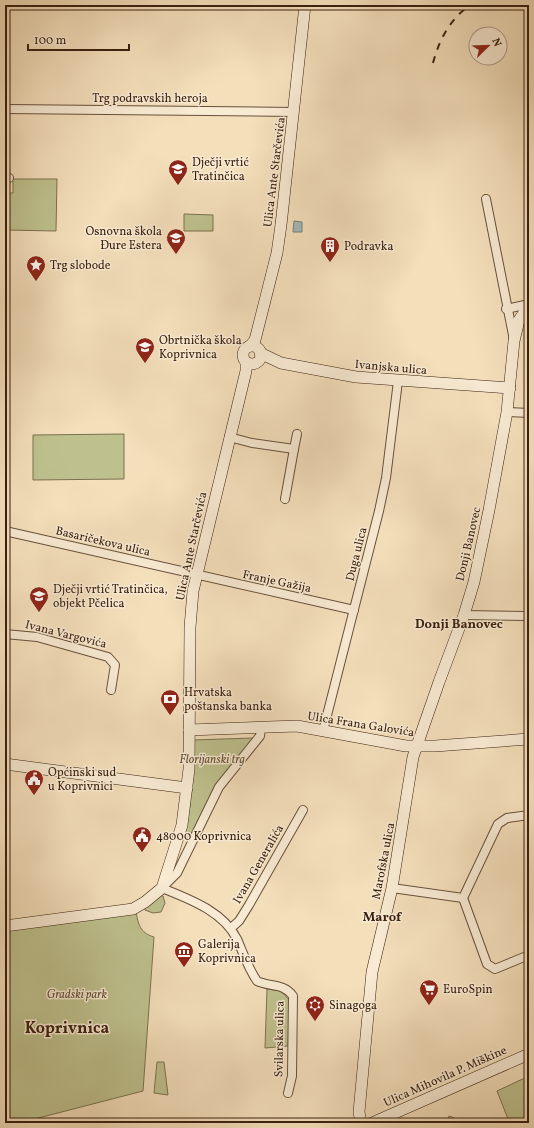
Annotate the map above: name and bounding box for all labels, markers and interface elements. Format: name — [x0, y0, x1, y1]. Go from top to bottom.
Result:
scale bar — [28, 26, 129, 52]
north arrow — [468, 26, 508, 66]
text: 100 m — [34, 33, 67, 49]
text: N — [487, 36, 504, 49]
street label: Trg podravskih heroja — [92, 91, 208, 107]
street label: Ulica Ante Starčevića — [260, 116, 290, 228]
place label: Dječji vrtić Tratinčica — [192, 155, 249, 185]
school or university icon: Dječji vrtić Tratinčica — [167, 158, 189, 186]
place label: Osnovna škola Đure Estera — [85, 224, 162, 254]
school or university icon: Osnovna škola Đure Estera — [165, 227, 187, 255]
building icon: Podravka — [319, 235, 341, 263]
place label: Podravka — [344, 239, 393, 255]
place icon: Trg slobode — [25, 254, 47, 282]
place label: Trg slobode — [50, 258, 111, 274]
place label: Obrtnička škola Koprivnica — [159, 333, 242, 363]
school or university icon: Obrtnička škola Koprivnica — [134, 336, 156, 364]
street label: Ivanjska ulica — [354, 357, 428, 379]
street label: Ulica Ante Starčevića — [173, 490, 211, 602]
street label: Donji Banovec — [453, 505, 485, 583]
street label: Basaričekova ulica — [54, 523, 152, 561]
street label: Duga ulica — [343, 525, 371, 583]
street label: Franje Gažija — [241, 567, 313, 597]
place label: Dječji vrtić Tratinčica, objekt Pčelica — [53, 582, 168, 612]
school or university icon: Dječji vrtić Tratinčica, objekt Pčelica — [28, 585, 50, 613]
district label: Donji Banovec — [415, 616, 503, 634]
street label: Ivana Vargovića — [23, 617, 108, 653]
place label: Hrvatska poštanska banka — [184, 685, 272, 715]
bank icon: Hrvatska poštanska banka — [159, 688, 181, 716]
street label: Ulica Frana Galovića — [306, 709, 415, 741]
park label: Florijanski trg — [179, 752, 245, 768]
place label: Općinski sud u Koprivnici — [48, 765, 116, 795]
public building icon: Općinski sud u Koprivnici — [23, 768, 45, 796]
street label: Marofska ulica — [369, 821, 399, 901]
street label: Ivana Generalića — [230, 822, 288, 907]
public building icon: 48000 Koprivnica — [131, 825, 153, 853]
place label: 48000 Koprivnica — [156, 829, 252, 845]
district label: Marof — [363, 909, 403, 927]
place label: Galerija Koprivnica — [198, 937, 256, 967]
museum icon: Galerija Koprivnica — [173, 940, 195, 968]
supermarket icon: EuroSpin — [418, 978, 440, 1006]
place label: EuroSpin — [443, 982, 493, 998]
park label: Gradski park — [47, 987, 108, 1003]
synagogue icon: Sinagoga — [304, 994, 326, 1022]
place label: Sinagoga — [329, 998, 377, 1014]
street label: Svilarska ulica — [271, 1001, 289, 1077]
district label: Koprivnica — [25, 1018, 109, 1040]
street label: Ulica Mihovila P. Miškine — [381, 1042, 510, 1111]

